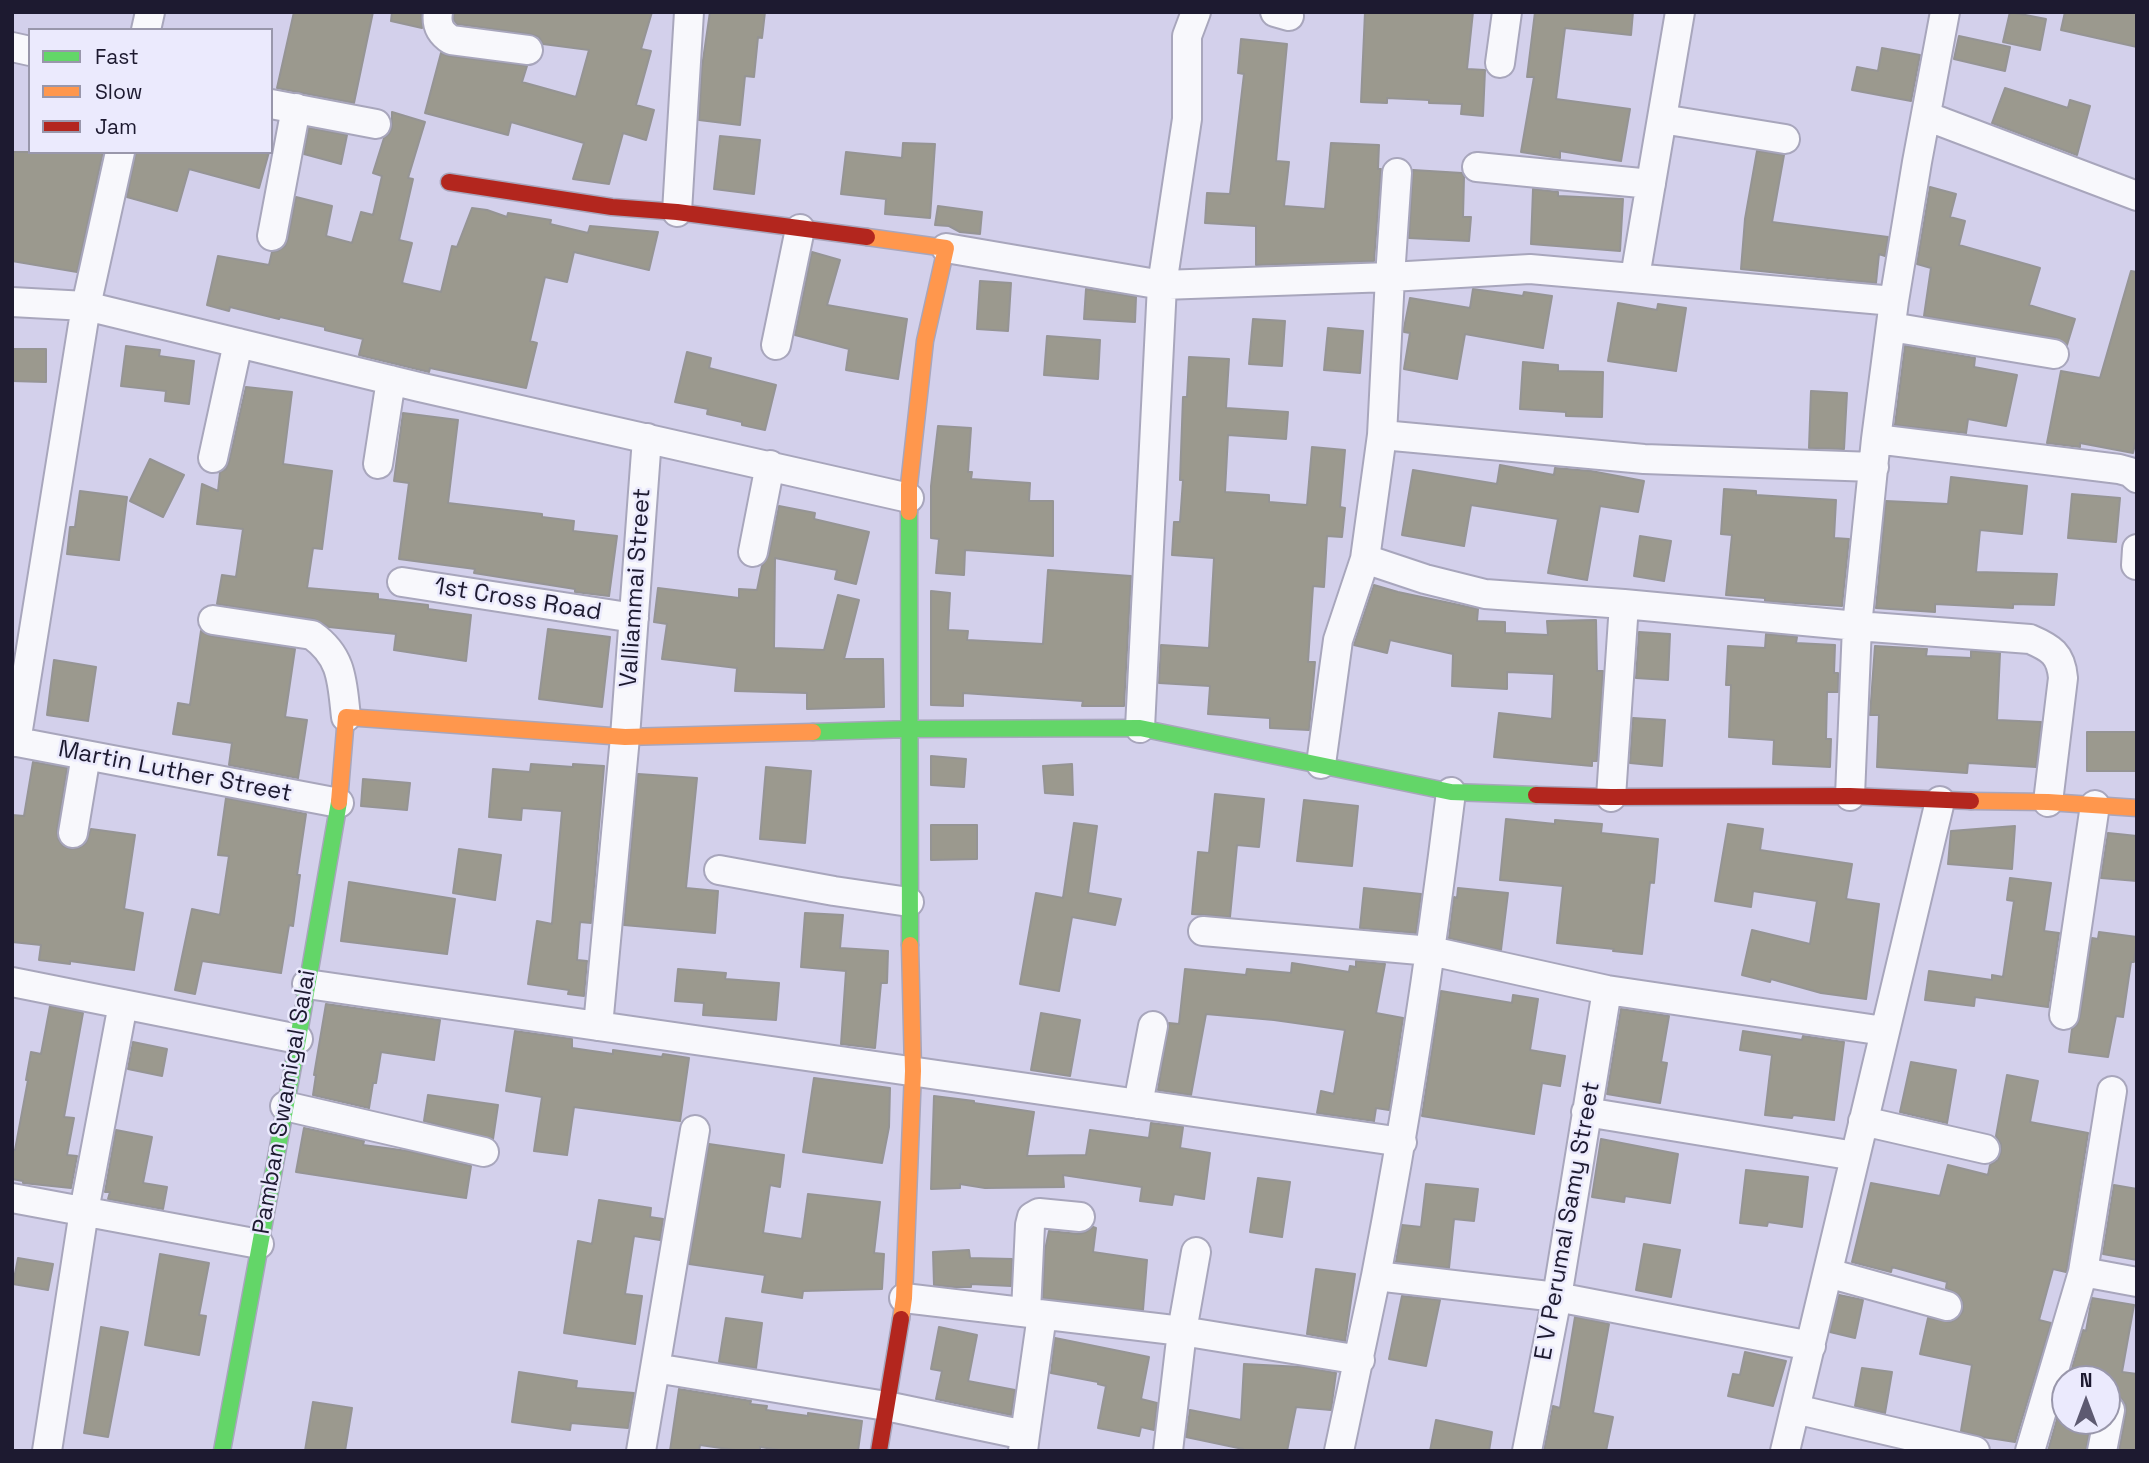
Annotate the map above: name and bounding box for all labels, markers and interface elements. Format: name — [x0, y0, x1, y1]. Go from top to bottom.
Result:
legend — [28, 28, 273, 154]
text: Fast — [95, 43, 139, 70]
text: Slow — [95, 78, 143, 105]
text: Jam — [95, 113, 137, 140]
street label: Valliammai Street — [615, 487, 657, 689]
street label: 1st Cross Road — [432, 573, 604, 627]
street label: Martin Luther Street — [56, 735, 294, 809]
street label: Pamban Swamigal Salai — [248, 967, 322, 1237]
street label: E V Perumal Samy Street — [1529, 1079, 1607, 1363]
north arrow — [2051, 1365, 2121, 1435]
text: N — [2080, 1368, 2092, 1393]

